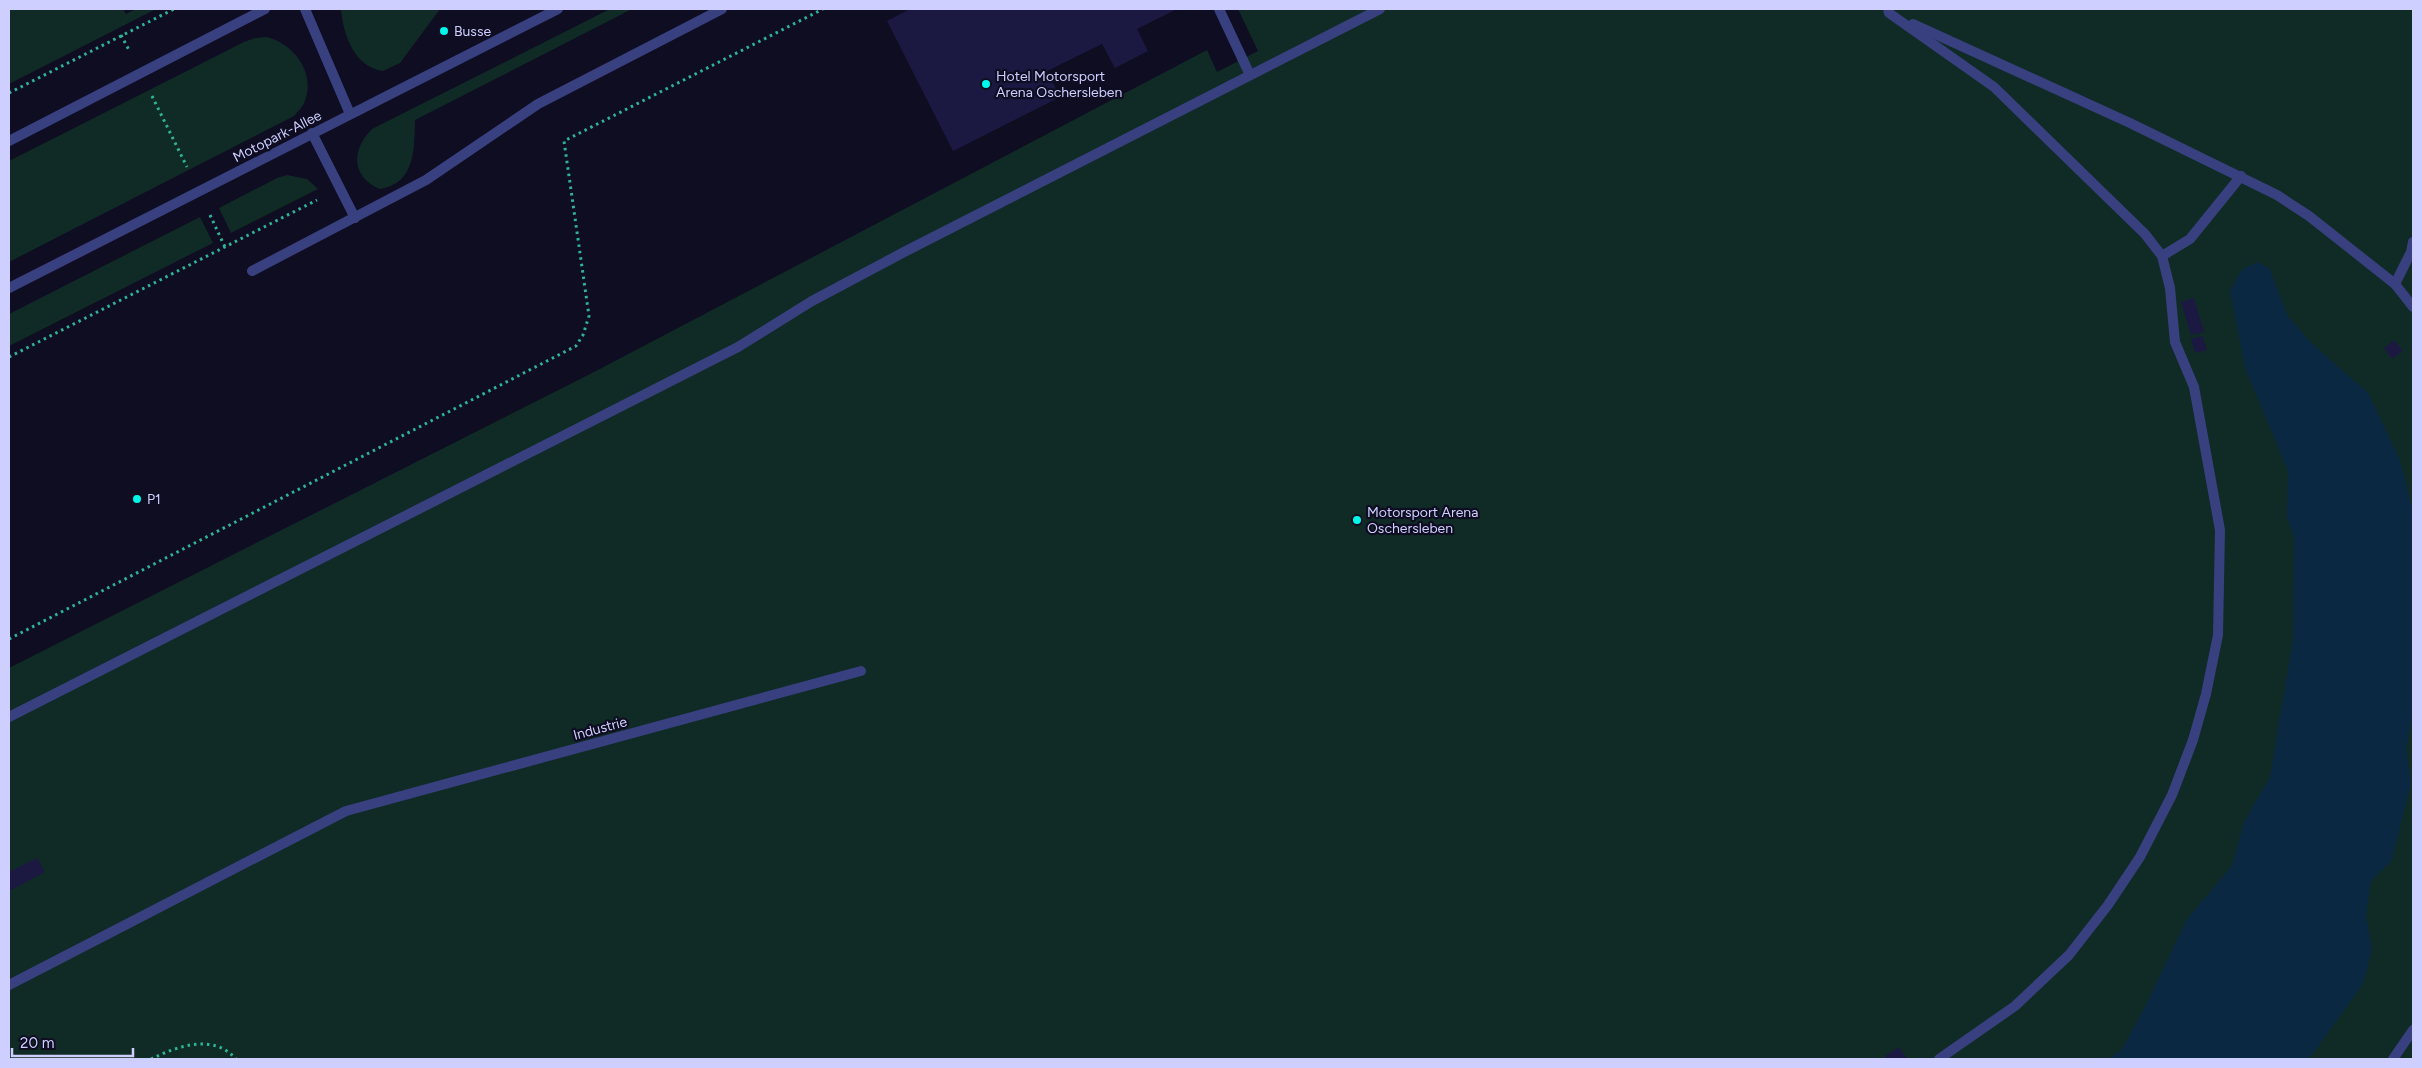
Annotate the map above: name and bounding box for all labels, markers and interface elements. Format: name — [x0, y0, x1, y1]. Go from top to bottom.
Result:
place label: Busse — [454, 23, 491, 40]
marker: Busse — [438, 25, 450, 37]
place label: Hotel Motorsport Arena Oschersleben — [996, 68, 1123, 101]
marker: Hotel Motorsport Arena Oschersleben — [980, 78, 992, 90]
street label: Motopark-Allee — [230, 107, 325, 166]
place label: P1 — [147, 491, 161, 508]
marker: P1 — [131, 493, 143, 505]
place label: Motorsport Arena Oschersleben — [1367, 504, 1478, 537]
marker: Motorsport Arena Oschersleben — [1351, 514, 1363, 526]
street label: Industrie — [571, 713, 629, 744]
scale bar — [12, 1026, 134, 1058]
text: 20 m — [20, 1034, 54, 1052]

